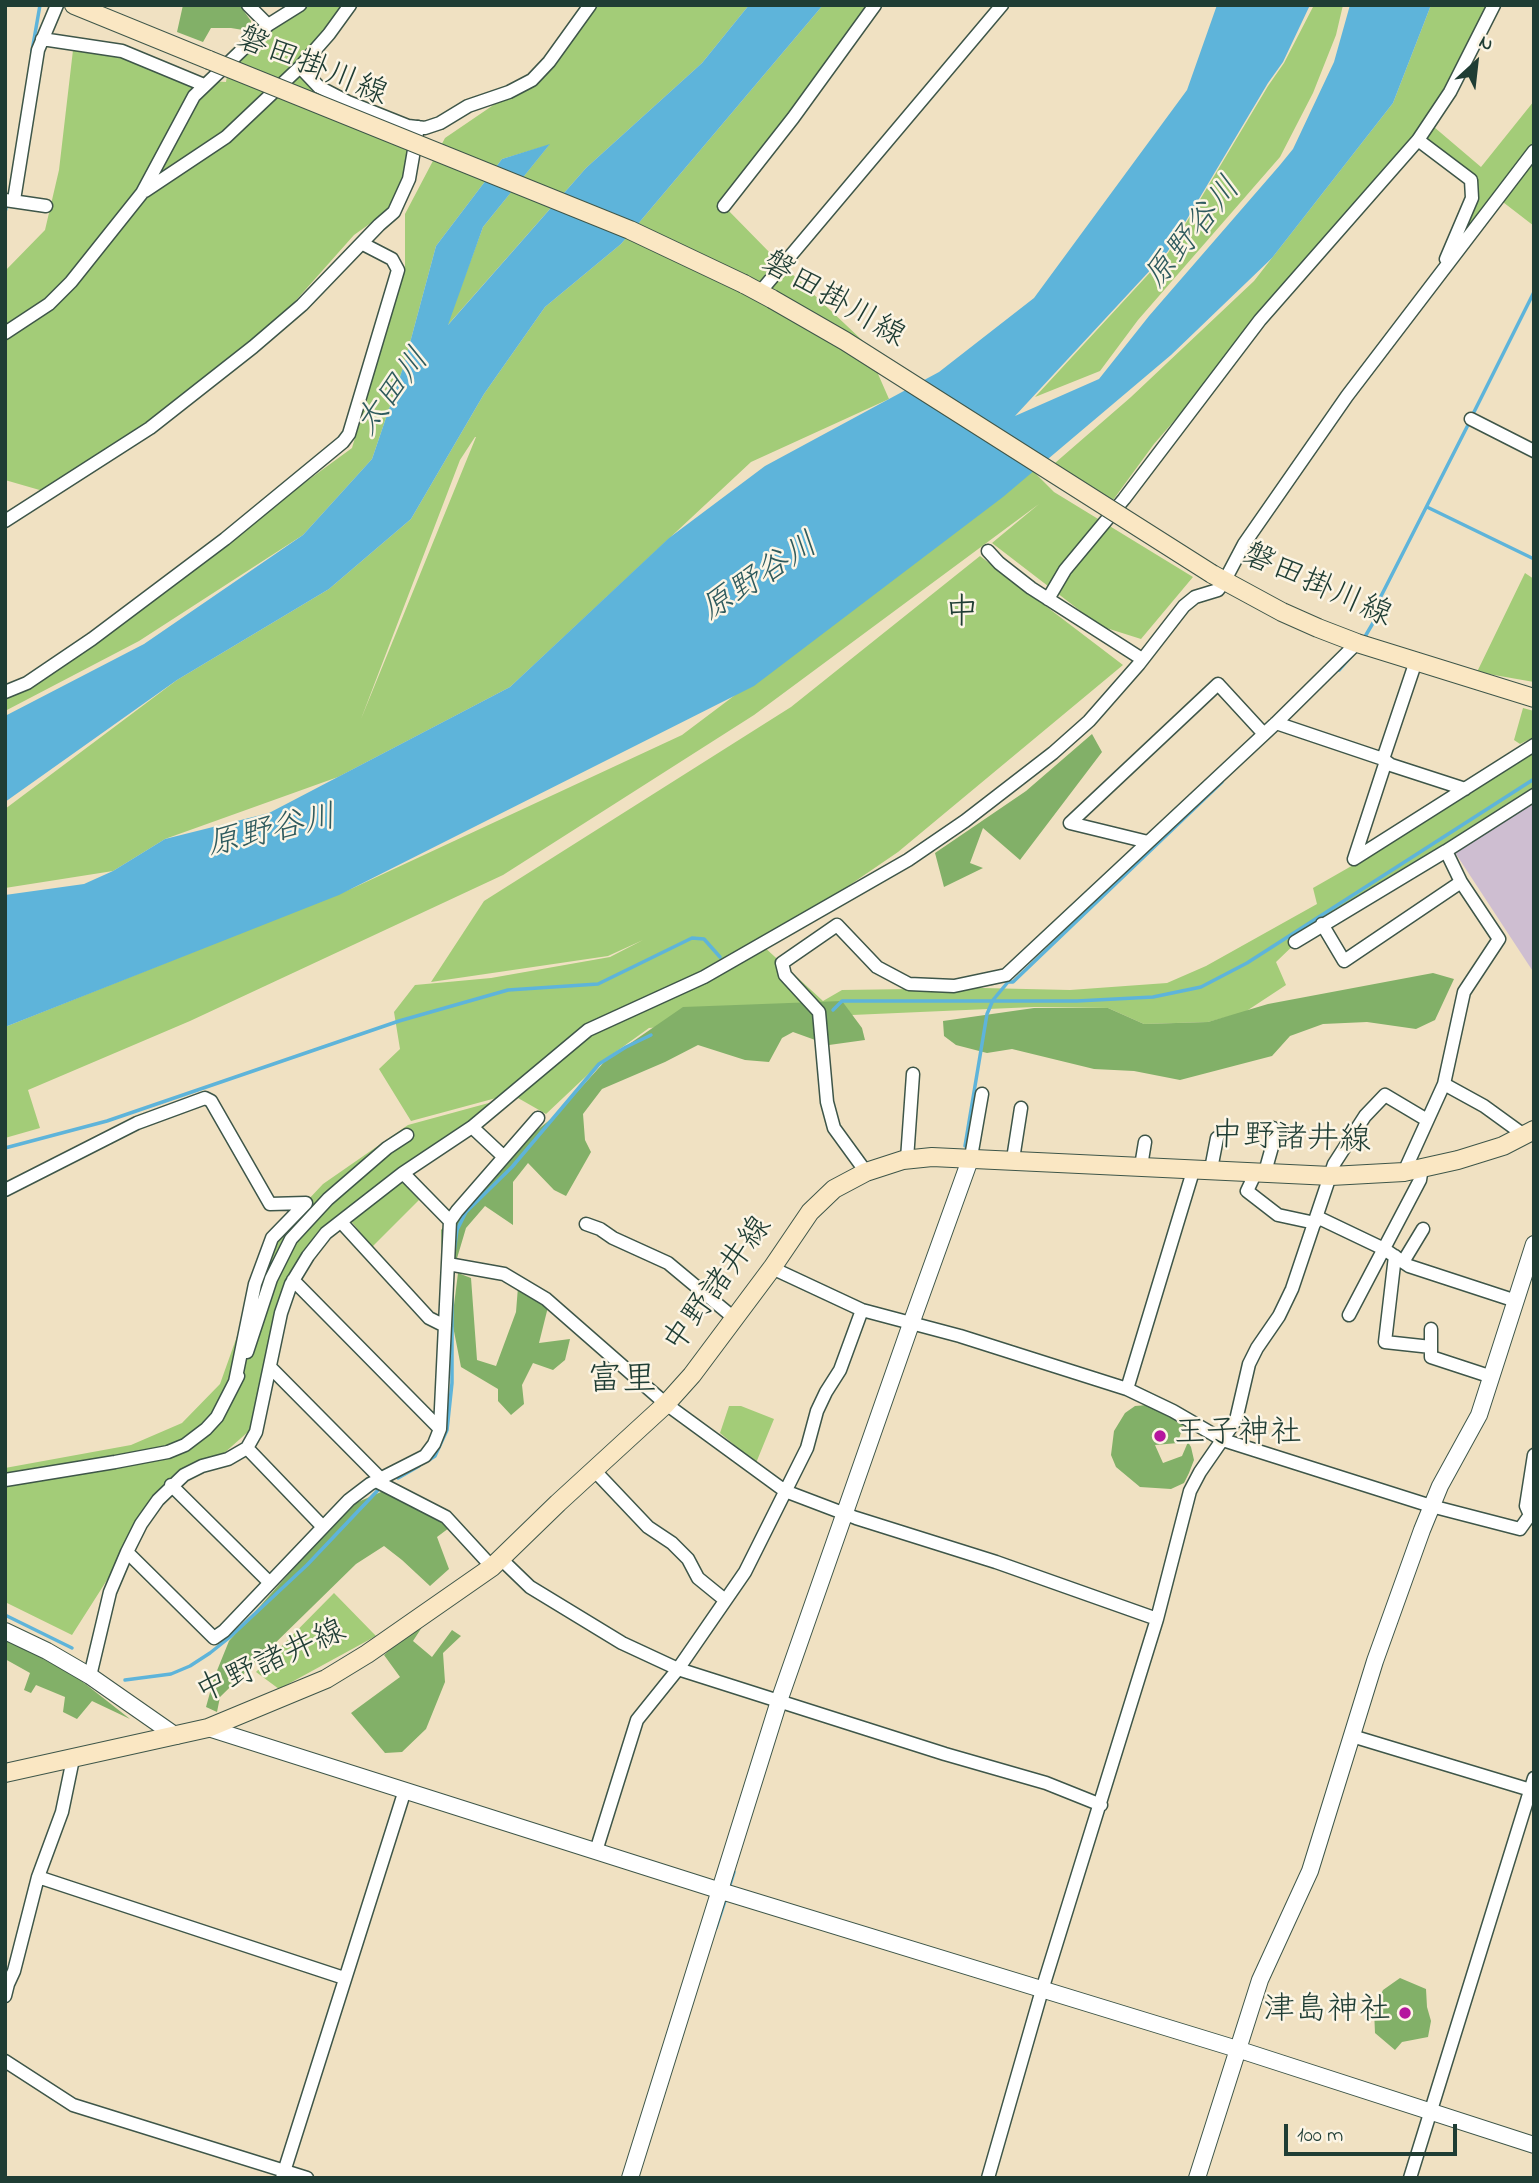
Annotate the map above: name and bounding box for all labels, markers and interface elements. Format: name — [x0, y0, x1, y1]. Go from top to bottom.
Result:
street label: 磐田掛川線 — [230, 21, 392, 117]
north arrow — [1441, 28, 1511, 98]
text: N — [1474, 29, 1498, 59]
water label: 原野谷川 — [1138, 171, 1252, 299]
street label: 磐田掛川線 — [753, 245, 911, 359]
water label: 太田川 — [349, 343, 441, 445]
water label: 原野谷川 — [695, 527, 827, 633]
street label: 磐田掛川線 — [1235, 538, 1397, 638]
district label: 中 — [945, 595, 979, 637]
water label: 原野谷川 — [203, 800, 341, 868]
street label: 中野諸井線 — [1210, 1119, 1372, 1163]
street label: 中野諸井線 — [657, 1210, 783, 1362]
district label: 富里 — [587, 1362, 657, 1404]
place label: 王子神社 — [1174, 1417, 1302, 1455]
marker: 王子神社 — [1152, 1428, 1168, 1444]
street label: 中野諸井線 — [191, 1614, 353, 1714]
place label: 津島神社 — [1263, 1994, 1391, 2032]
marker: 津島神社 — [1397, 2005, 1413, 2021]
scale bar — [1287, 2110, 1460, 2154]
text: 100 m — [1297, 2121, 1343, 2151]

